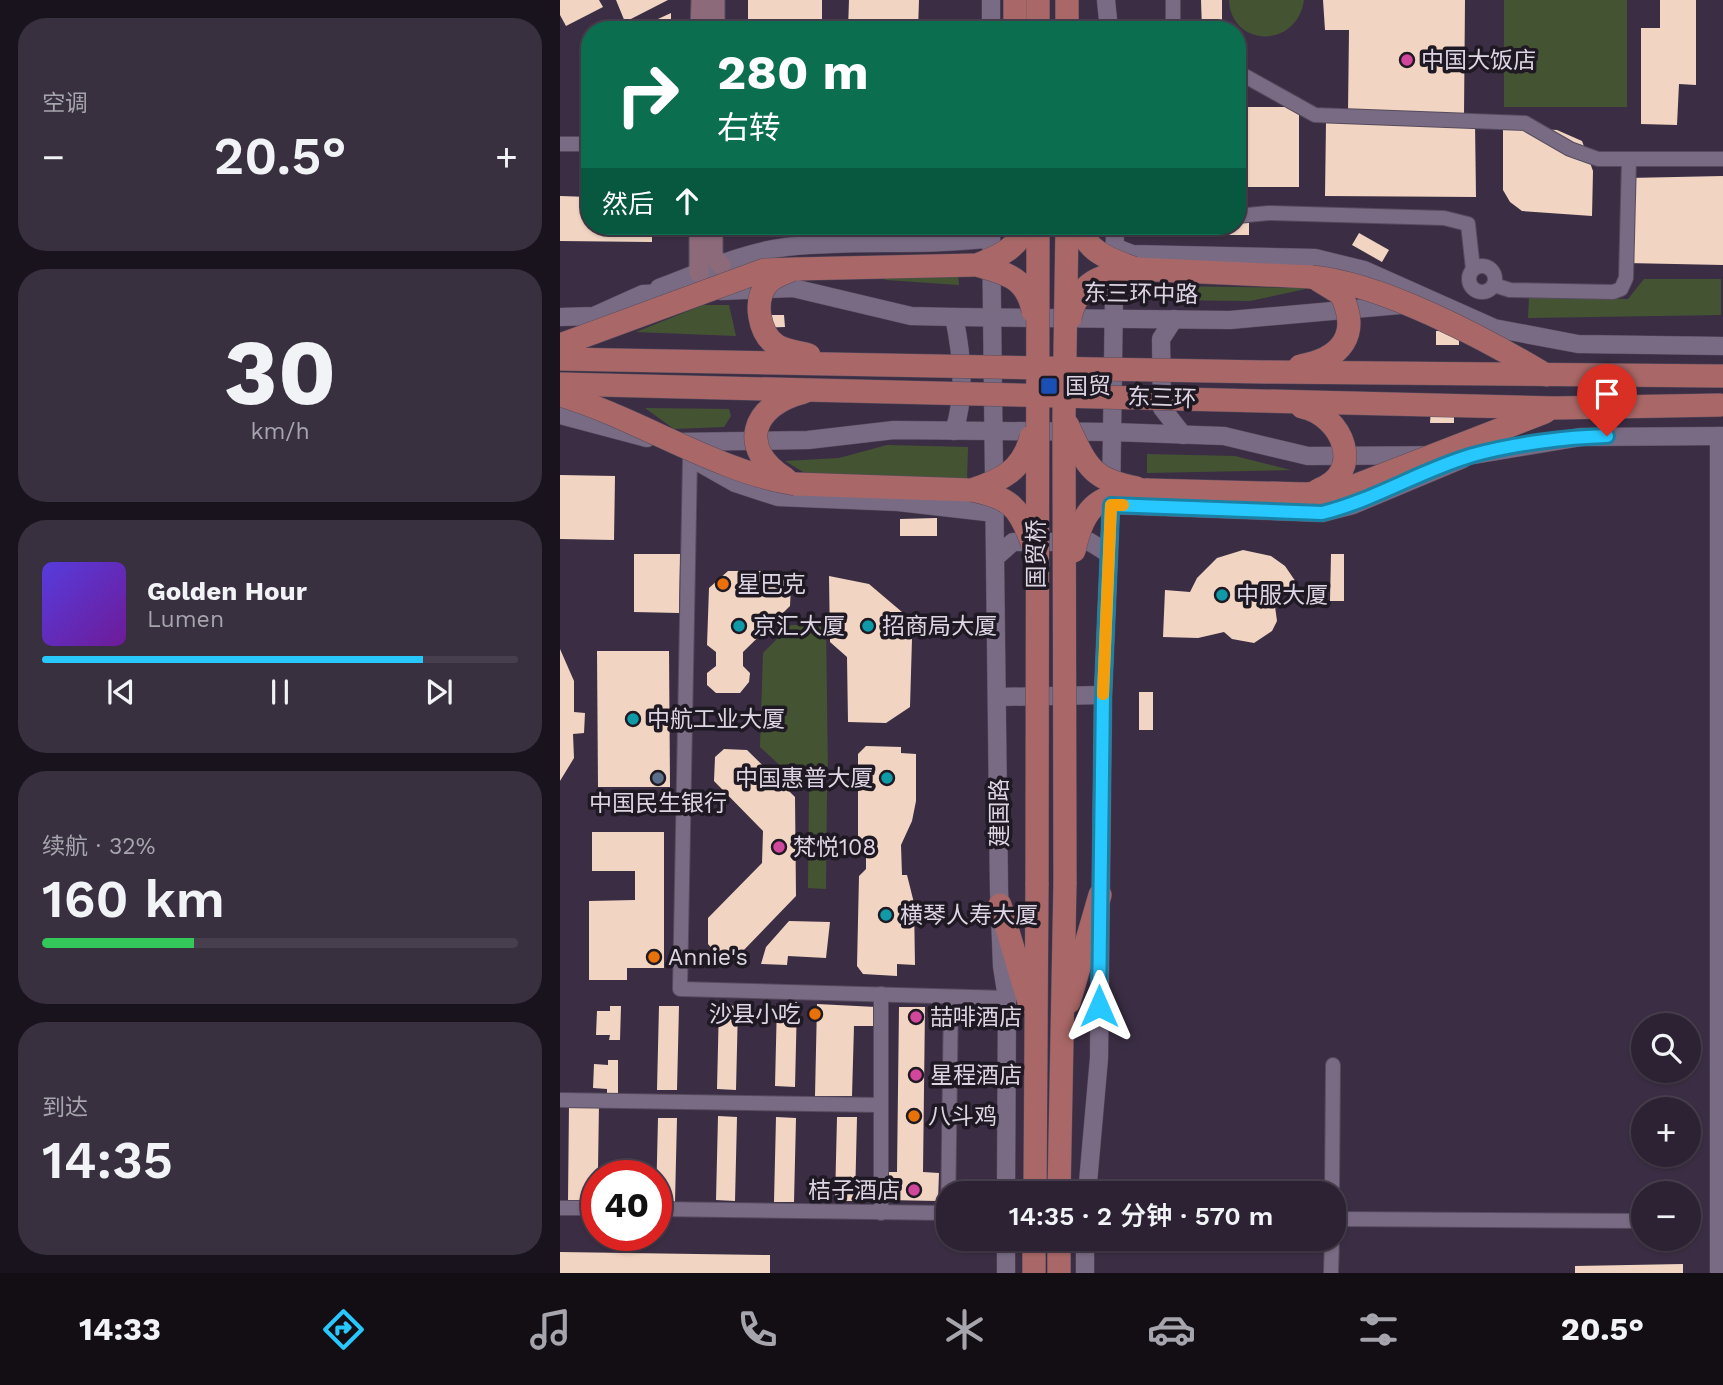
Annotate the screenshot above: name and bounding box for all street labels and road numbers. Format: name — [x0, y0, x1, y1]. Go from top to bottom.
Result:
street label: 东三环中路 — [1083, 279, 1199, 309]
street label: 东三环 — [1127, 383, 1197, 413]
street label: 国贸桥 — [1023, 520, 1050, 589]
street label: 建国路 — [986, 779, 1013, 848]

